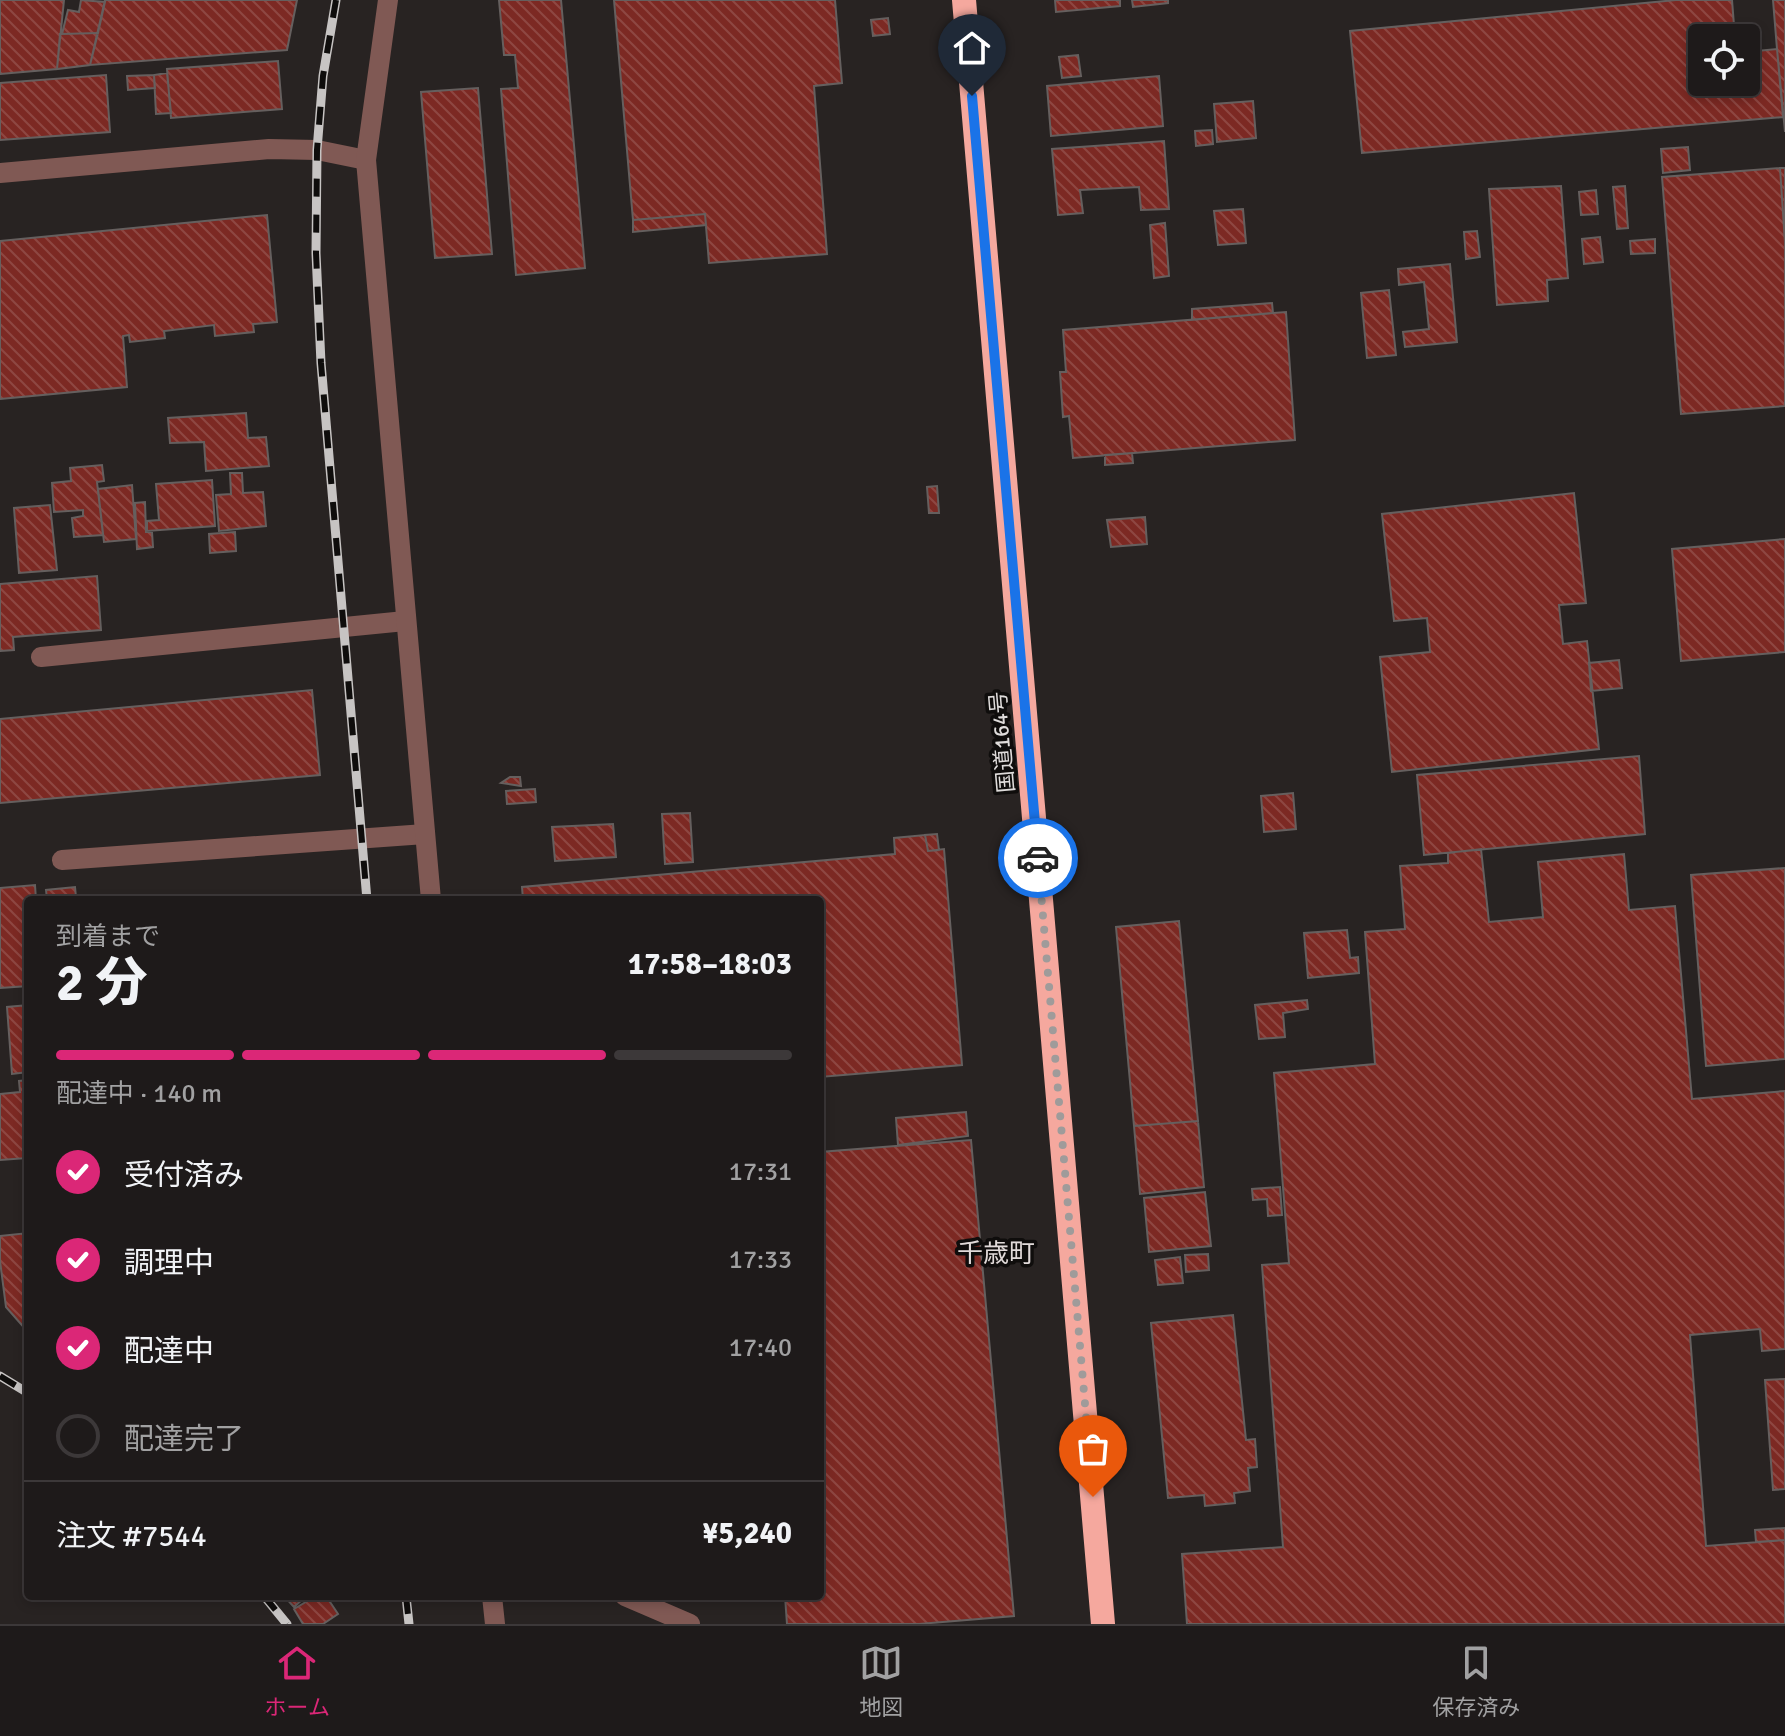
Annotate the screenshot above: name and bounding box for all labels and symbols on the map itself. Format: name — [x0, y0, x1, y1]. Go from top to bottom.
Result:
pin — [938, 14.0, 1006, 96]
street label: 国道164号 — [984, 690, 1020, 794]
courier — [998, 818, 1078, 898]
district label: 千歳町 — [957, 1238, 1035, 1270]
pin — [1059, 1415, 1127, 1497]

